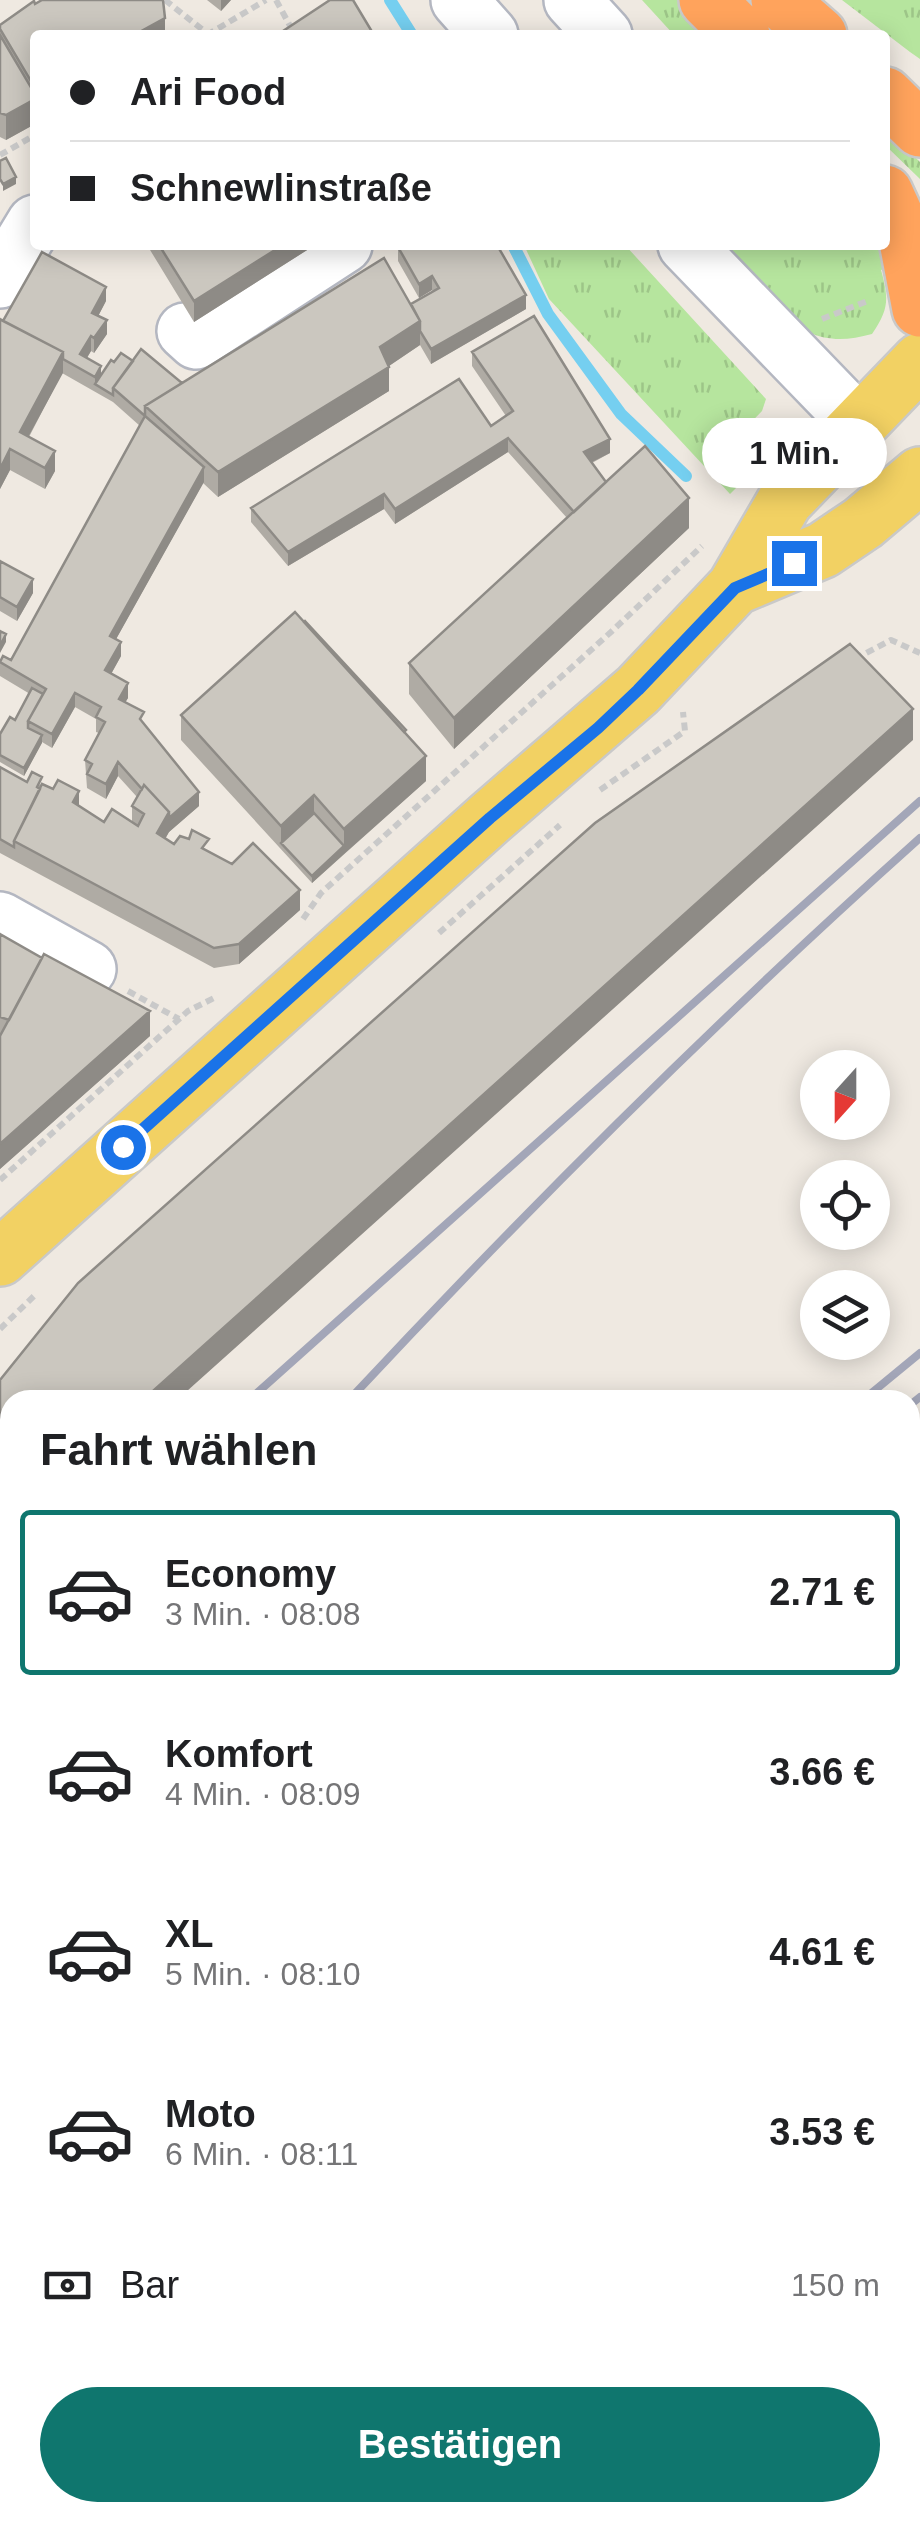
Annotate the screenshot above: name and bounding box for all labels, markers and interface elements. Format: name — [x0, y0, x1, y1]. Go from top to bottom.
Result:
text: Ari Food — [130, 71, 286, 113]
text: Schnewlinstraße — [130, 167, 432, 209]
callout: 1 Min. — [702, 418, 886, 488]
text: 1 Min. — [749, 435, 840, 471]
route end — [772, 541, 817, 586]
north arrow — [800, 1050, 890, 1140]
map controls — [800, 1050, 890, 1360]
route start — [101, 1125, 146, 1170]
button: locate — [800, 1160, 890, 1250]
button: layers — [800, 1270, 890, 1360]
text: Fahrt wählen — [40, 1424, 318, 1475]
icon: car — [45, 1548, 135, 1638]
text: Economy — [165, 1553, 336, 1595]
text: 2.71 € — [769, 1571, 875, 1613]
text: 3 Min. · 08:08 — [165, 1596, 361, 1632]
icon: car — [45, 1728, 135, 1818]
text: Komfort — [165, 1733, 313, 1775]
text: 3.66 € — [769, 1751, 875, 1793]
text: 4 Min. · 08:09 — [165, 1776, 361, 1812]
icon: car — [45, 1908, 135, 1998]
text: XL — [165, 1913, 214, 1955]
text: 4.61 € — [769, 1931, 875, 1973]
text: 5 Min. · 08:10 — [165, 1956, 361, 1992]
icon: car — [45, 2088, 135, 2178]
text: Moto — [165, 2093, 256, 2135]
text: 3.53 € — [769, 2111, 875, 2153]
text: 6 Min. · 08:11 — [165, 2136, 358, 2172]
icon: cash — [40, 2258, 95, 2313]
text: Bar — [120, 2264, 179, 2306]
text: 150 m — [791, 2267, 880, 2303]
button: Bestätigen — [40, 2387, 880, 2502]

